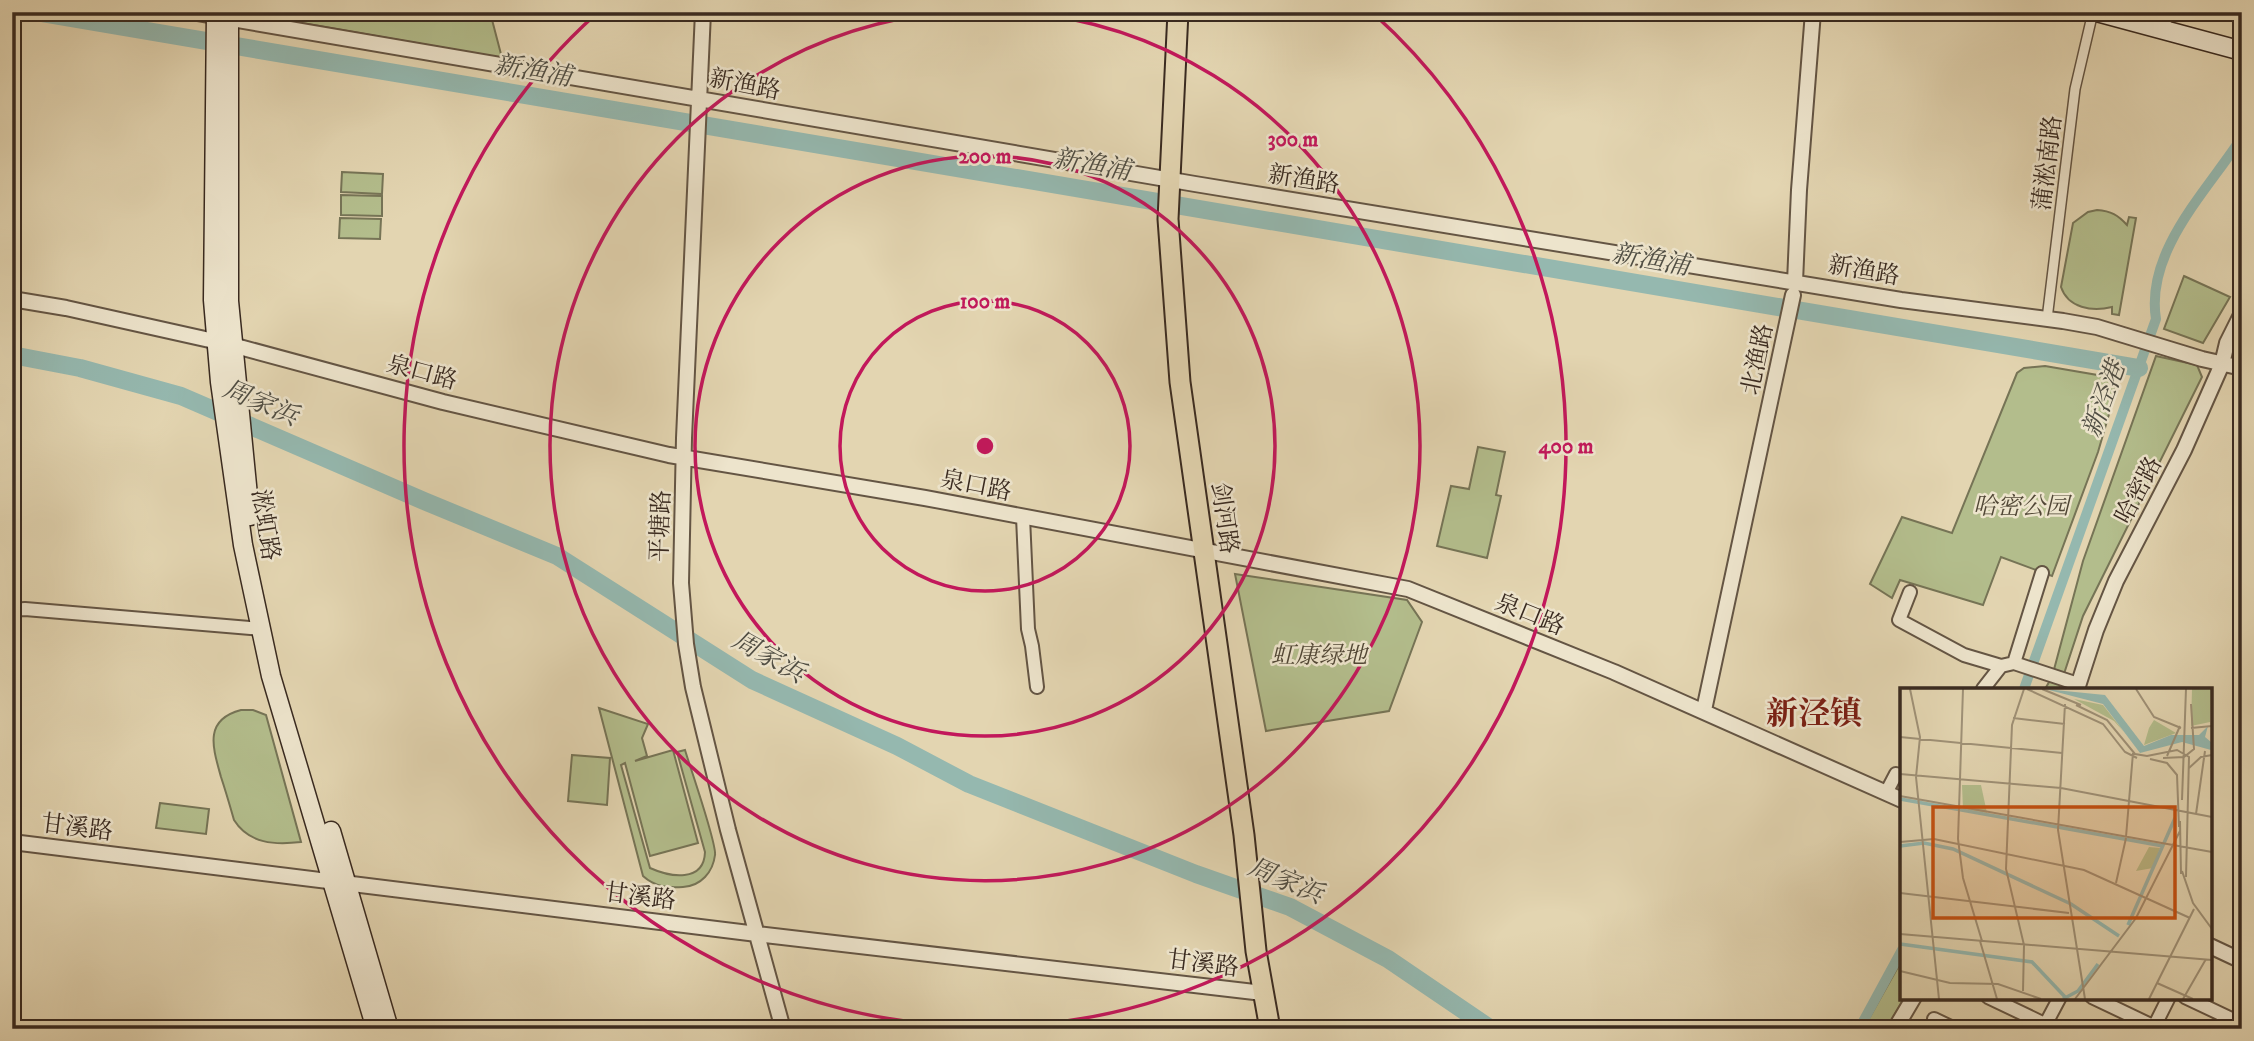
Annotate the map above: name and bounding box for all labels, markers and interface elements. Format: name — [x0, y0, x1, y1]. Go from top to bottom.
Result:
water label: 新渔浦 — [491, 48, 578, 95]
street label: 新渔路 — [707, 63, 783, 107]
street label: 蒲淞南路 — [2027, 114, 2069, 213]
text: 300 m — [1268, 127, 1319, 153]
water label: 新渔浦 — [1050, 142, 1137, 189]
text: 200 m — [958, 144, 1012, 170]
street label: 新渔路 — [1266, 160, 1342, 200]
water label: 新渔浦 — [1609, 237, 1696, 284]
street label: 新渔路 — [1826, 250, 1902, 292]
text: 100 m — [960, 289, 1010, 315]
street label: 北渔路 — [1736, 321, 1780, 398]
street label: 泉口路 — [383, 349, 460, 397]
water label: 新泾港 — [2076, 354, 2134, 442]
water label: 周家浜 — [218, 373, 305, 435]
centre of rings — [973, 434, 997, 458]
text: 400 m — [1539, 434, 1594, 460]
street label: 哈密路 — [2109, 452, 2169, 529]
street label: 泉口路 — [938, 464, 1014, 508]
street label: 剑河路 — [1204, 480, 1244, 556]
street label: 淞虹路 — [245, 487, 285, 563]
street label: 平塘路 — [645, 490, 677, 563]
park label: 哈密公园 — [1973, 492, 2073, 522]
street label: 泉口路 — [1491, 588, 1569, 642]
water label: 周家浜 — [726, 624, 812, 692]
park label: 虹康绿地 — [1271, 641, 1370, 671]
inset map — [1900, 688, 2212, 999]
district label: 新泾镇 — [1766, 695, 1862, 735]
street label: 甘溪路 — [39, 809, 114, 847]
water label: 周家浜 — [1243, 851, 1330, 913]
street label: 甘溪路 — [602, 878, 677, 916]
street label: 甘溪路 — [1165, 945, 1240, 983]

